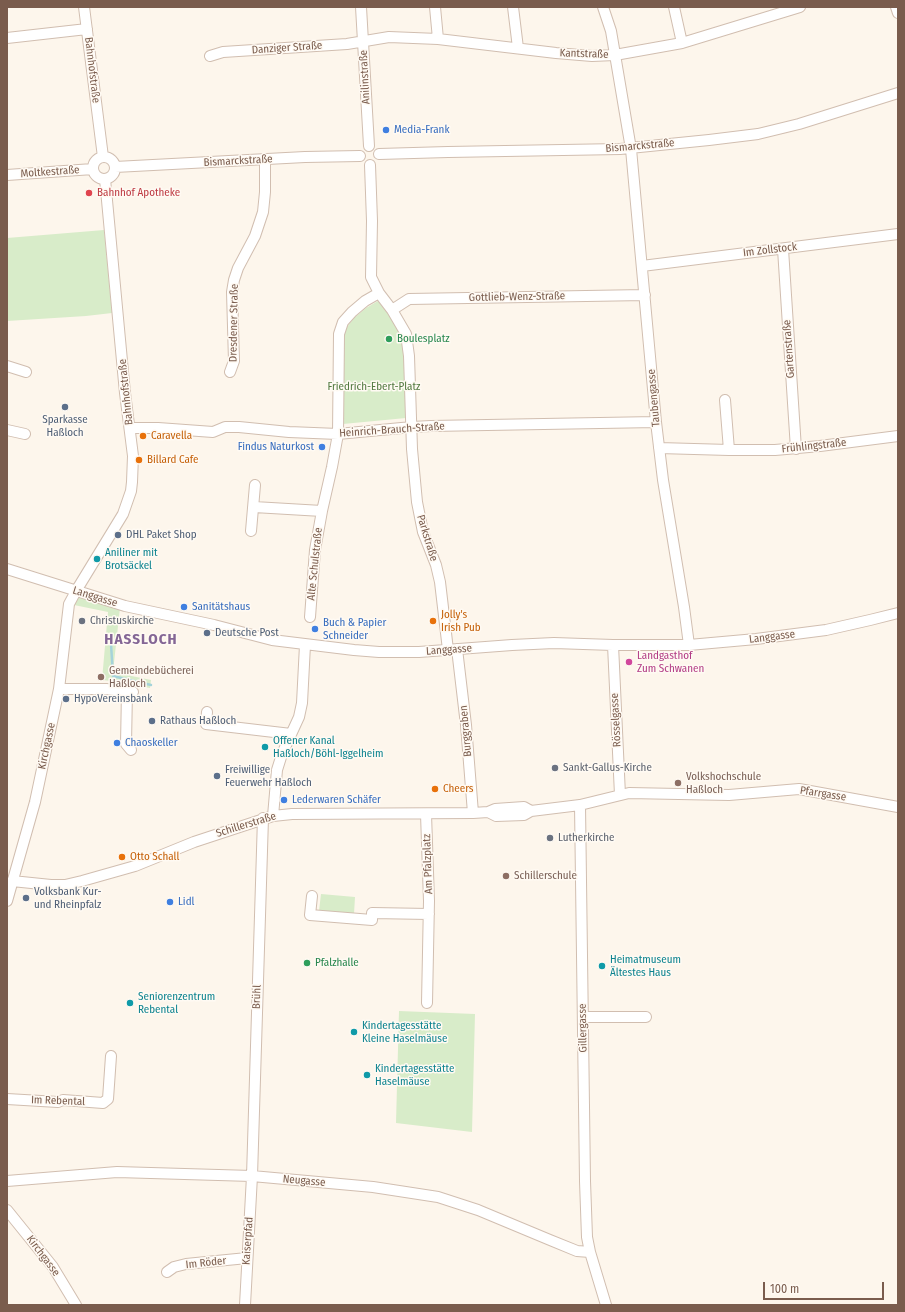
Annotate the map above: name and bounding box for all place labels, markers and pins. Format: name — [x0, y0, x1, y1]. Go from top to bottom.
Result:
place label: Media-Frank — [394, 123, 450, 137]
marker: Media-Frank — [381, 125, 391, 135]
place label: Bahnhof Apotheke — [97, 186, 180, 200]
marker: Bahnhof Apotheke — [84, 188, 94, 198]
place label: Boulesplatz — [397, 332, 450, 346]
marker: Boulesplatz — [384, 334, 394, 344]
marker: Sparkasse Haßloch — [60, 402, 70, 412]
place label: Sparkasse Haßloch — [42, 413, 88, 439]
place label: Caravella — [151, 429, 192, 443]
marker: Caravella — [138, 431, 148, 441]
place label: Findus Naturkost — [238, 440, 314, 454]
marker: Findus Naturkost — [317, 442, 327, 452]
place label: Billard Cafe — [147, 453, 199, 467]
marker: Billard Cafe — [134, 455, 144, 465]
place label: DHL Paket Shop — [126, 528, 197, 542]
marker: DHL Paket Shop — [113, 530, 123, 540]
place label: Aniliner mit Brotsäckel — [105, 546, 158, 572]
marker: Aniliner mit Brotsäckel — [92, 554, 102, 564]
place label: Sanitätshaus — [192, 600, 250, 614]
marker: Sanitätshaus — [179, 602, 189, 612]
place label: Jolly's Irish Pub — [441, 608, 481, 634]
place label: Christuskirche — [90, 614, 154, 628]
marker: Christuskirche — [77, 616, 87, 626]
place label: Buch & Papier Schneider — [323, 616, 386, 642]
marker: Jolly's Irish Pub — [428, 616, 438, 626]
marker: Buch & Papier Schneider — [310, 624, 320, 634]
place label: Deutsche Post — [215, 626, 279, 640]
marker: Deutsche Post — [202, 628, 212, 638]
place label: Landgasthof Zum Schwanen — [637, 649, 704, 675]
marker: Landgasthof Zum Schwanen — [624, 657, 634, 667]
place label: Gemeindebücherei Haßloch — [109, 664, 194, 690]
marker: Gemeindebücherei Haßloch — [96, 672, 106, 682]
place label: HypoVereinsbank — [74, 692, 152, 706]
marker: HypoVereinsbank — [61, 694, 71, 704]
place label: Rathaus Haßloch — [160, 714, 236, 728]
marker: Rathaus Haßloch — [147, 716, 157, 726]
place label: Offener Kanal Haßloch/Böhl-Iggelheim — [273, 734, 384, 760]
place label: Chaoskeller — [125, 736, 178, 750]
marker: Chaoskeller — [112, 738, 122, 748]
marker: Offener Kanal Haßloch/Böhl-Iggelheim — [260, 742, 270, 752]
place label: Sankt-Gallus-Kirche — [563, 761, 652, 775]
place label: Freiwillige Feuerwehr Haßloch — [225, 763, 312, 789]
marker: Sankt-Gallus-Kirche — [550, 763, 560, 773]
place label: Volkshochschule Haßloch — [686, 770, 761, 796]
marker: Freiwillige Feuerwehr Haßloch — [212, 771, 222, 781]
marker: Volkshochschule Haßloch — [673, 778, 683, 788]
place label: Cheers — [443, 782, 474, 796]
marker: Cheers — [430, 784, 440, 794]
place label: Lederwaren Schäfer — [292, 793, 381, 807]
marker: Lederwaren Schäfer — [279, 795, 289, 805]
place label: Lutherkirche — [558, 831, 614, 845]
marker: Lutherkirche — [545, 833, 555, 843]
place label: Otto Schall — [130, 850, 179, 864]
marker: Otto Schall — [117, 852, 127, 862]
place label: Schillerschule — [514, 869, 577, 883]
marker: Schillerschule — [501, 871, 511, 881]
place label: Volksbank Kur- und Rheinpfalz — [34, 885, 101, 911]
marker: Volksbank Kur- und Rheinpfalz — [21, 893, 31, 903]
place label: Lidl — [178, 895, 194, 909]
marker: Lidl — [165, 897, 175, 907]
place label: Heimatmuseum Ältestes Haus — [610, 953, 681, 979]
place label: Pfalzhalle — [315, 956, 359, 970]
marker: Pfalzhalle — [302, 958, 312, 968]
marker: Heimatmuseum Ältestes Haus — [597, 961, 607, 971]
place label: Seniorenzentrum Rebental — [138, 990, 215, 1016]
marker: Seniorenzentrum Rebental — [125, 998, 135, 1008]
place label: Kindertagesstätte Kleine Haselmäuse — [362, 1019, 447, 1045]
marker: Kindertagesstätte Kleine Haselmäuse — [349, 1027, 359, 1037]
place label: Kindertagesstätte Haselmäuse — [375, 1062, 454, 1088]
marker: Kindertagesstätte Haselmäuse — [362, 1070, 372, 1080]

